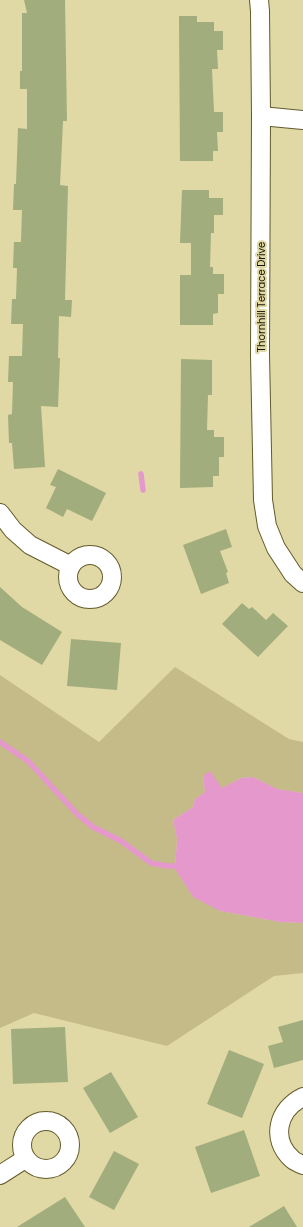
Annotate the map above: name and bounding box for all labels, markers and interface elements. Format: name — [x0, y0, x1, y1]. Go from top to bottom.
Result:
street label: Thornhill Terrace Drive — [254, 242, 269, 352]

